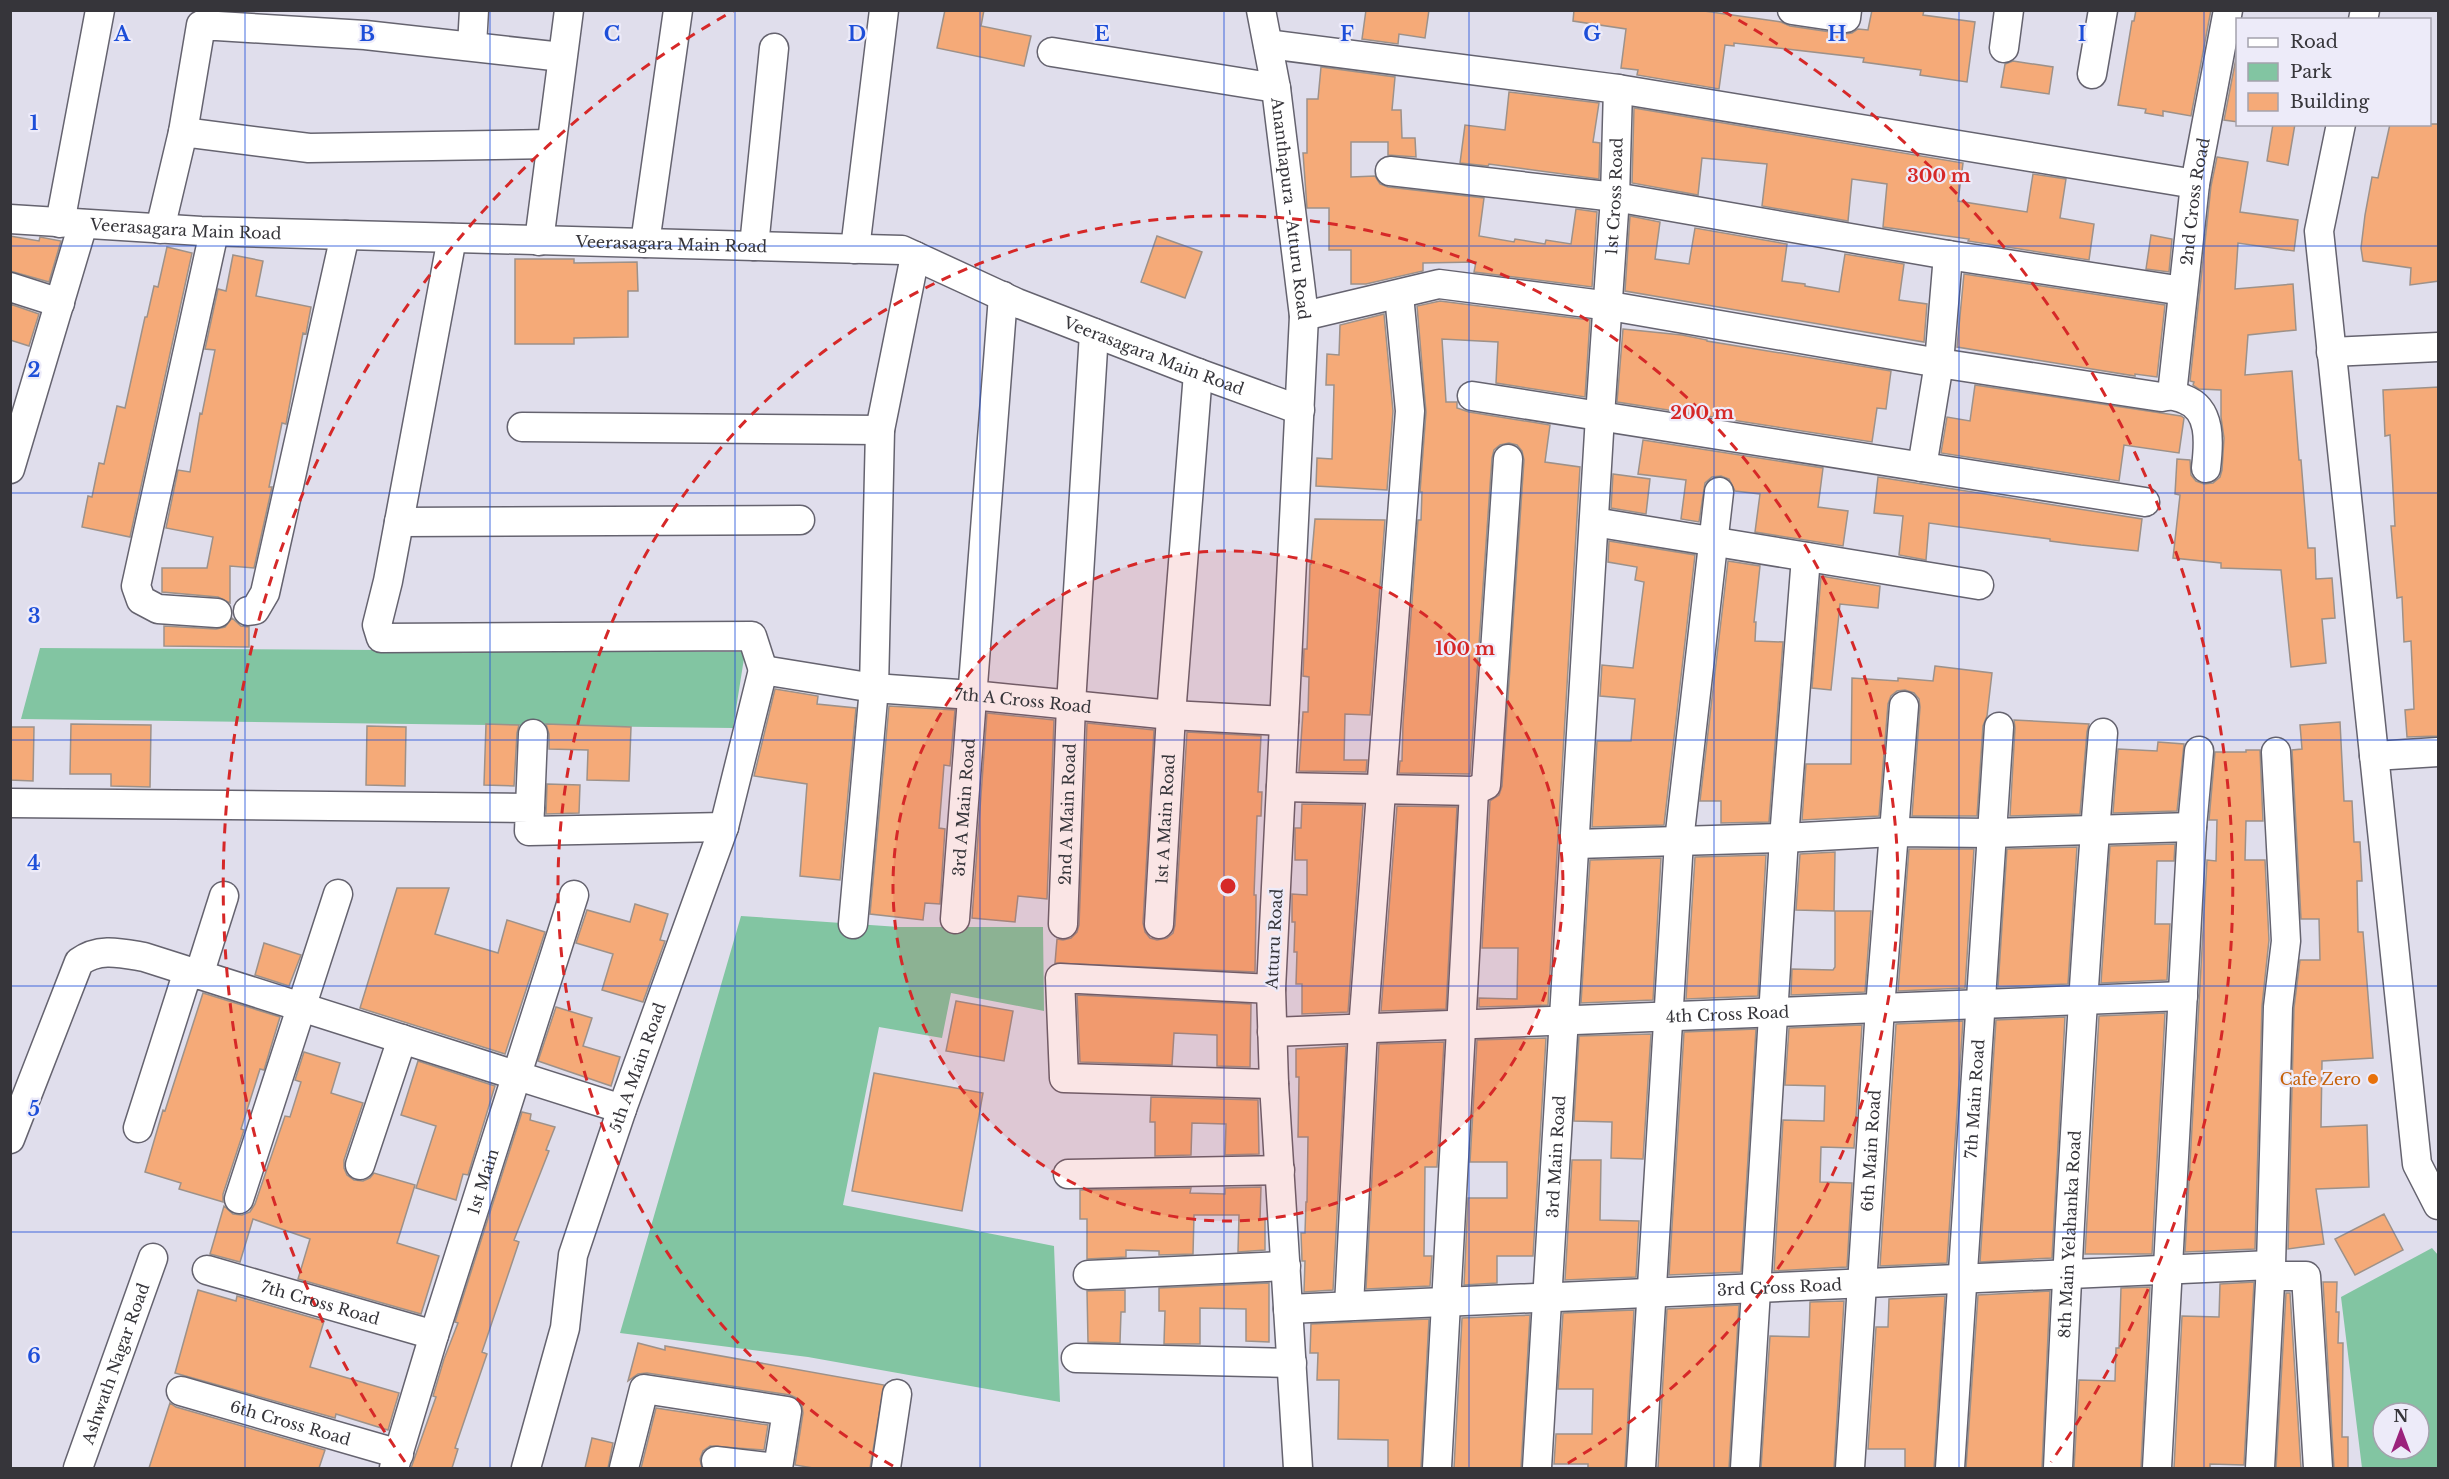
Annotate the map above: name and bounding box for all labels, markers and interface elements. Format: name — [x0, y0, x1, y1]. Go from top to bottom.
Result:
legend — [2236, 18, 2431, 126]
text: A — [113, 22, 131, 46]
text: B — [359, 22, 375, 46]
text: C — [604, 22, 620, 46]
text: D — [848, 22, 866, 46]
text: E — [1094, 22, 1110, 46]
text: F — [1340, 22, 1354, 46]
text: G — [1583, 22, 1601, 46]
text: H — [1828, 22, 1847, 46]
text: I — [2078, 22, 2086, 46]
text: Road — [2290, 31, 2338, 53]
text: Park — [2290, 61, 2332, 83]
text: Building — [2290, 91, 2369, 113]
street label: Ananthapura - Atturu Road — [1267, 95, 1314, 321]
text: 1 — [30, 111, 39, 135]
street label: 2nd Cross Road — [2176, 136, 2214, 266]
street label: 1st Cross Road — [1601, 137, 1627, 256]
text: 300 m — [1907, 165, 1971, 187]
street label: Veerasagara Main Road — [88, 214, 282, 243]
street label: Veerasagara Main Road — [574, 231, 768, 256]
street label: Veerasagara Main Road — [1060, 312, 1247, 399]
text: 2 — [27, 358, 41, 382]
text: 200 m — [1670, 402, 1734, 424]
text: 3 — [28, 604, 40, 628]
text: 100 m — [1435, 638, 1495, 660]
street label: 7th A Cross Road — [954, 684, 1093, 717]
street label: 3rd A Main Road — [948, 737, 979, 877]
street label: 2nd A Main Road — [1054, 743, 1080, 885]
street label: 1st A Main Road — [1151, 753, 1179, 885]
text: 4 — [27, 851, 41, 875]
centre of rings — [1218, 876, 1238, 896]
street label: Atturu Road — [1261, 888, 1287, 991]
street label: 5th A Main Road — [605, 1000, 670, 1135]
street label: 4th Cross Road — [1666, 1002, 1790, 1026]
street label: 7th Main Road — [1960, 1038, 1988, 1159]
place label: Cafe Zero — [2280, 1069, 2361, 1089]
marker: Cafe Zero — [2366, 1072, 2380, 1086]
street label: 6th Main Road — [1857, 1089, 1885, 1212]
street label: 3rd Main Road — [1542, 1094, 1569, 1218]
text: 5 — [28, 1097, 40, 1121]
street label: 8th Main Yelahanka Road — [2054, 1130, 2085, 1339]
street label: 1st Main — [463, 1146, 503, 1217]
street label: 3rd Cross Road — [1716, 1274, 1843, 1300]
street label: 7th Cross Road — [259, 1276, 382, 1329]
street label: Ashwath Nagar Road — [77, 1280, 153, 1448]
text: 6 — [27, 1344, 41, 1368]
street label: 6th Cross Road — [228, 1396, 353, 1450]
north arrow — [2371, 1401, 2431, 1461]
text: N — [2393, 1406, 2409, 1426]

